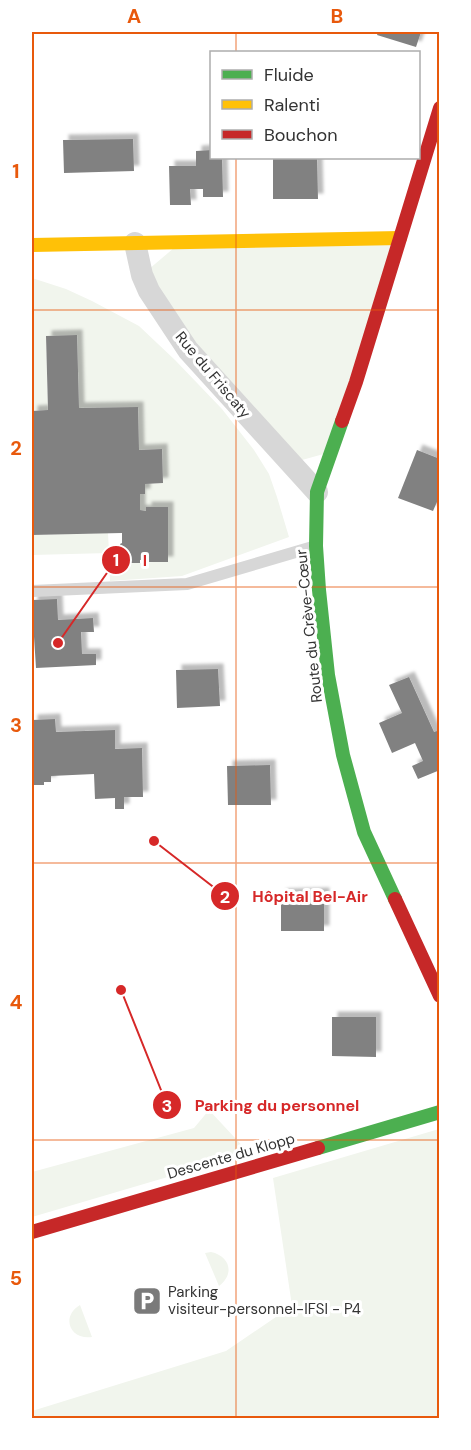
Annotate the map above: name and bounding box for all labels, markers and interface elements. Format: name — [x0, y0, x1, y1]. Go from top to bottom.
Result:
text: A — [127, 3, 141, 29]
text: B — [331, 3, 343, 29]
legend — [210, 51, 420, 159]
text: Fluide — [264, 63, 314, 87]
text: Ralenti — [264, 93, 320, 117]
text: Bouchon — [264, 123, 338, 147]
text: 1 — [12, 158, 20, 184]
street label: Rue du Friscaty — [171, 327, 256, 423]
text: 2 — [10, 435, 22, 461]
callout: I — [101, 543, 159, 577]
text: 1 — [113, 548, 119, 572]
street label: Route du Crève-Cœur — [291, 548, 327, 704]
text: I — [143, 550, 147, 571]
text: 3 — [10, 712, 22, 738]
callout: Hôpital Bel-Air — [210, 879, 379, 913]
text: 2 — [220, 885, 230, 909]
text: Hôpital Bel-Air — [252, 886, 368, 907]
text: 4 — [10, 989, 23, 1015]
callout: Parking du personnel — [152, 1088, 371, 1122]
text: 3 — [162, 1094, 172, 1118]
text: Parking du personnel — [195, 1095, 359, 1116]
street label: Descente du Klopp — [165, 1128, 297, 1184]
text: 5 — [10, 1265, 22, 1291]
place label: Parking visiteur-personnel-IFSI - P4 — [168, 1282, 361, 1319]
parking icon: Parking visiteur-personnel-IFSI - P4 — [131, 1285, 163, 1317]

